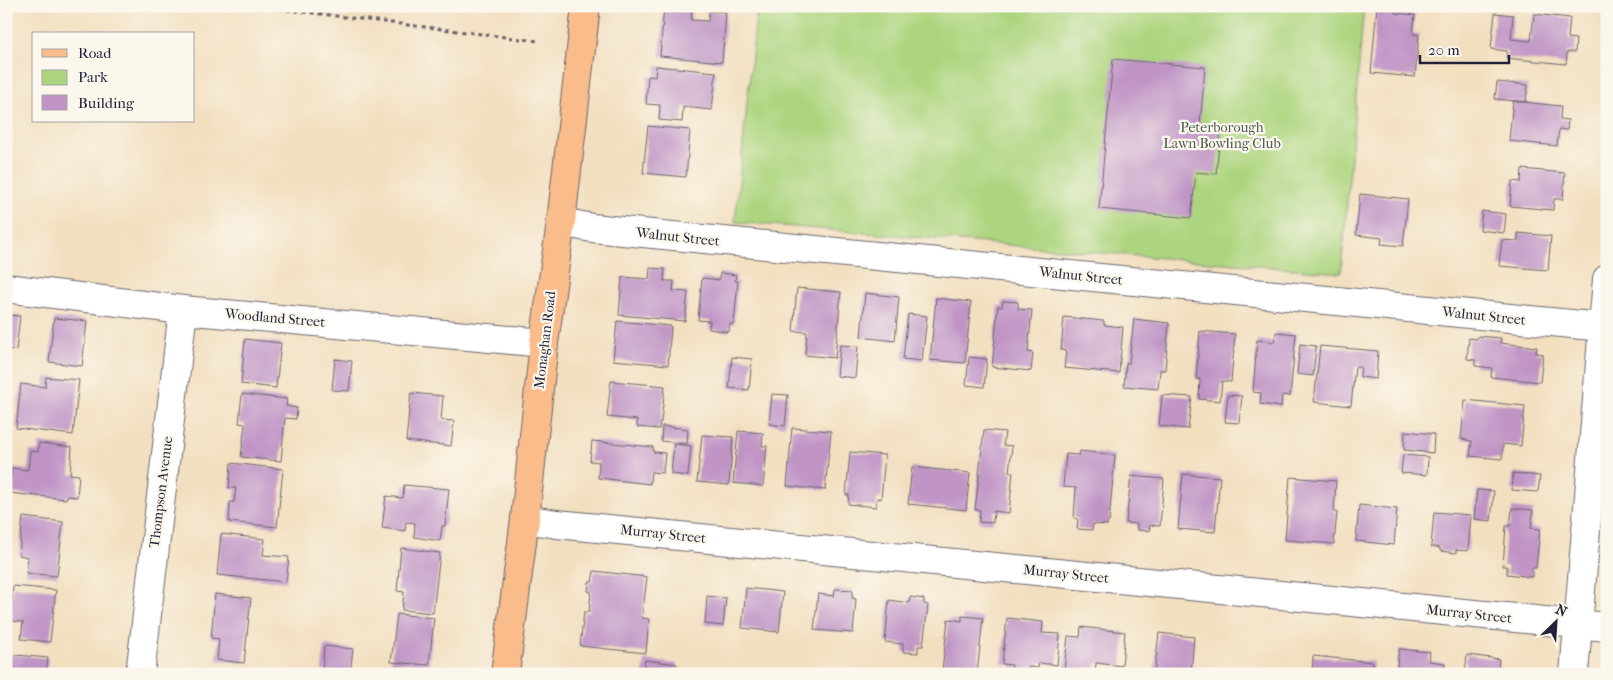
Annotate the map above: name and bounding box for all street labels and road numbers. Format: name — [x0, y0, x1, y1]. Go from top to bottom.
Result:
street label: Walnut Street — [634, 224, 721, 250]
street label: Walnut Street — [1037, 263, 1124, 289]
street label: Monaghan Road — [531, 290, 559, 390]
street label: Walnut Street — [1440, 303, 1527, 329]
street label: Woodland Street — [223, 305, 326, 331]
street label: Thompson Avenue — [146, 435, 176, 549]
street label: Murray Street — [619, 521, 707, 547]
street label: Murray Street — [1022, 561, 1110, 587]
street label: Murray Street — [1425, 601, 1513, 627]

